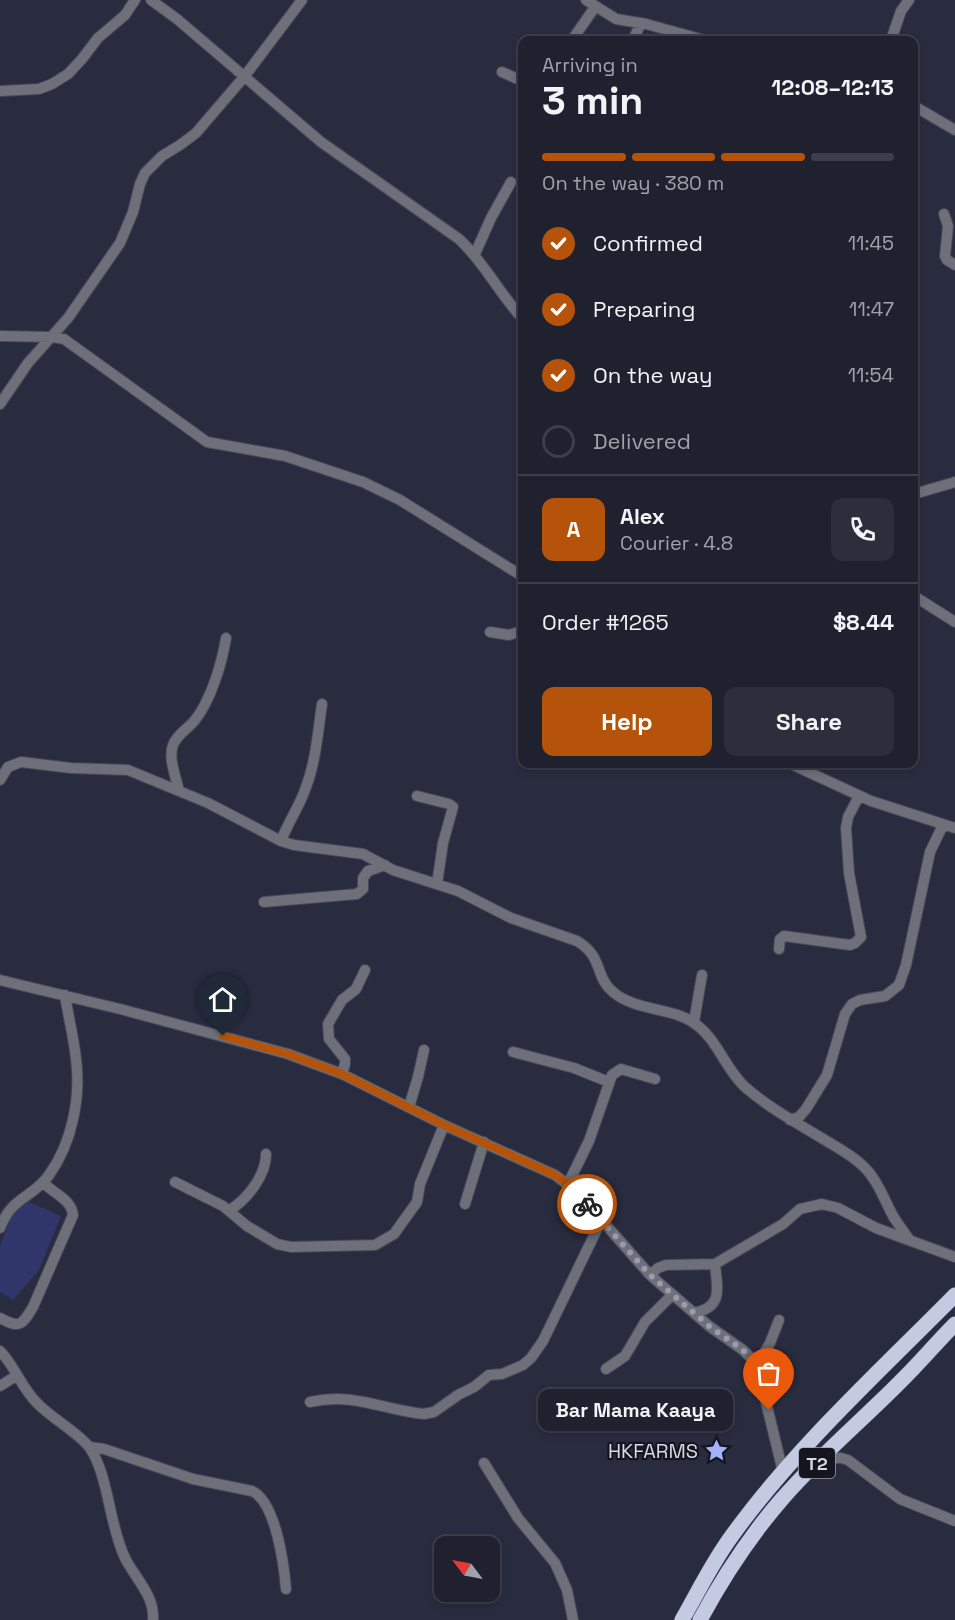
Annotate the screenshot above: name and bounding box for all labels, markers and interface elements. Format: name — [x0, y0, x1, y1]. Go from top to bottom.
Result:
text: Arriving in — [542, 52, 638, 78]
text: 12:08–12:13 — [771, 73, 894, 101]
text: 3 min — [542, 76, 643, 125]
text: On the way · 380 m — [542, 170, 724, 196]
icon: check — [542, 227, 575, 260]
text: Confirmed — [593, 229, 703, 257]
text: 11:45 — [848, 230, 894, 256]
icon: check — [542, 293, 575, 326]
text: Preparing — [593, 295, 695, 323]
text: 11:47 — [849, 296, 894, 322]
icon: check — [542, 359, 575, 392]
text: On the way — [593, 361, 712, 389]
text: 11:54 — [848, 362, 894, 388]
text: Delivered — [593, 427, 691, 455]
button: phone — [831, 498, 894, 561]
text: Alex — [620, 502, 665, 530]
text: A — [567, 515, 580, 543]
text: Courier · 4.8 — [620, 530, 733, 556]
text: Order #1265 — [542, 608, 669, 636]
text: $8.44 — [833, 608, 894, 636]
button: Help — [542, 687, 712, 756]
button: Share — [724, 687, 894, 756]
pin — [197, 974, 248, 1036]
icon: home — [206, 983, 239, 1016]
courier — [557, 1174, 617, 1234]
icon: bike — [571, 1188, 604, 1221]
pin — [743, 1348, 794, 1410]
icon: bag — [752, 1357, 785, 1390]
callout: Bar Mama Kaaya — [538, 1389, 733, 1431]
text: Bar Mama Kaaya — [556, 1397, 716, 1423]
place label: HKFARMS — [608, 1438, 698, 1464]
place icon: HKFARMS — [703, 1438, 729, 1464]
road number: T2 — [799, 1448, 835, 1478]
north arrow — [434, 1536, 500, 1602]
map controls — [434, 1536, 500, 1602]

